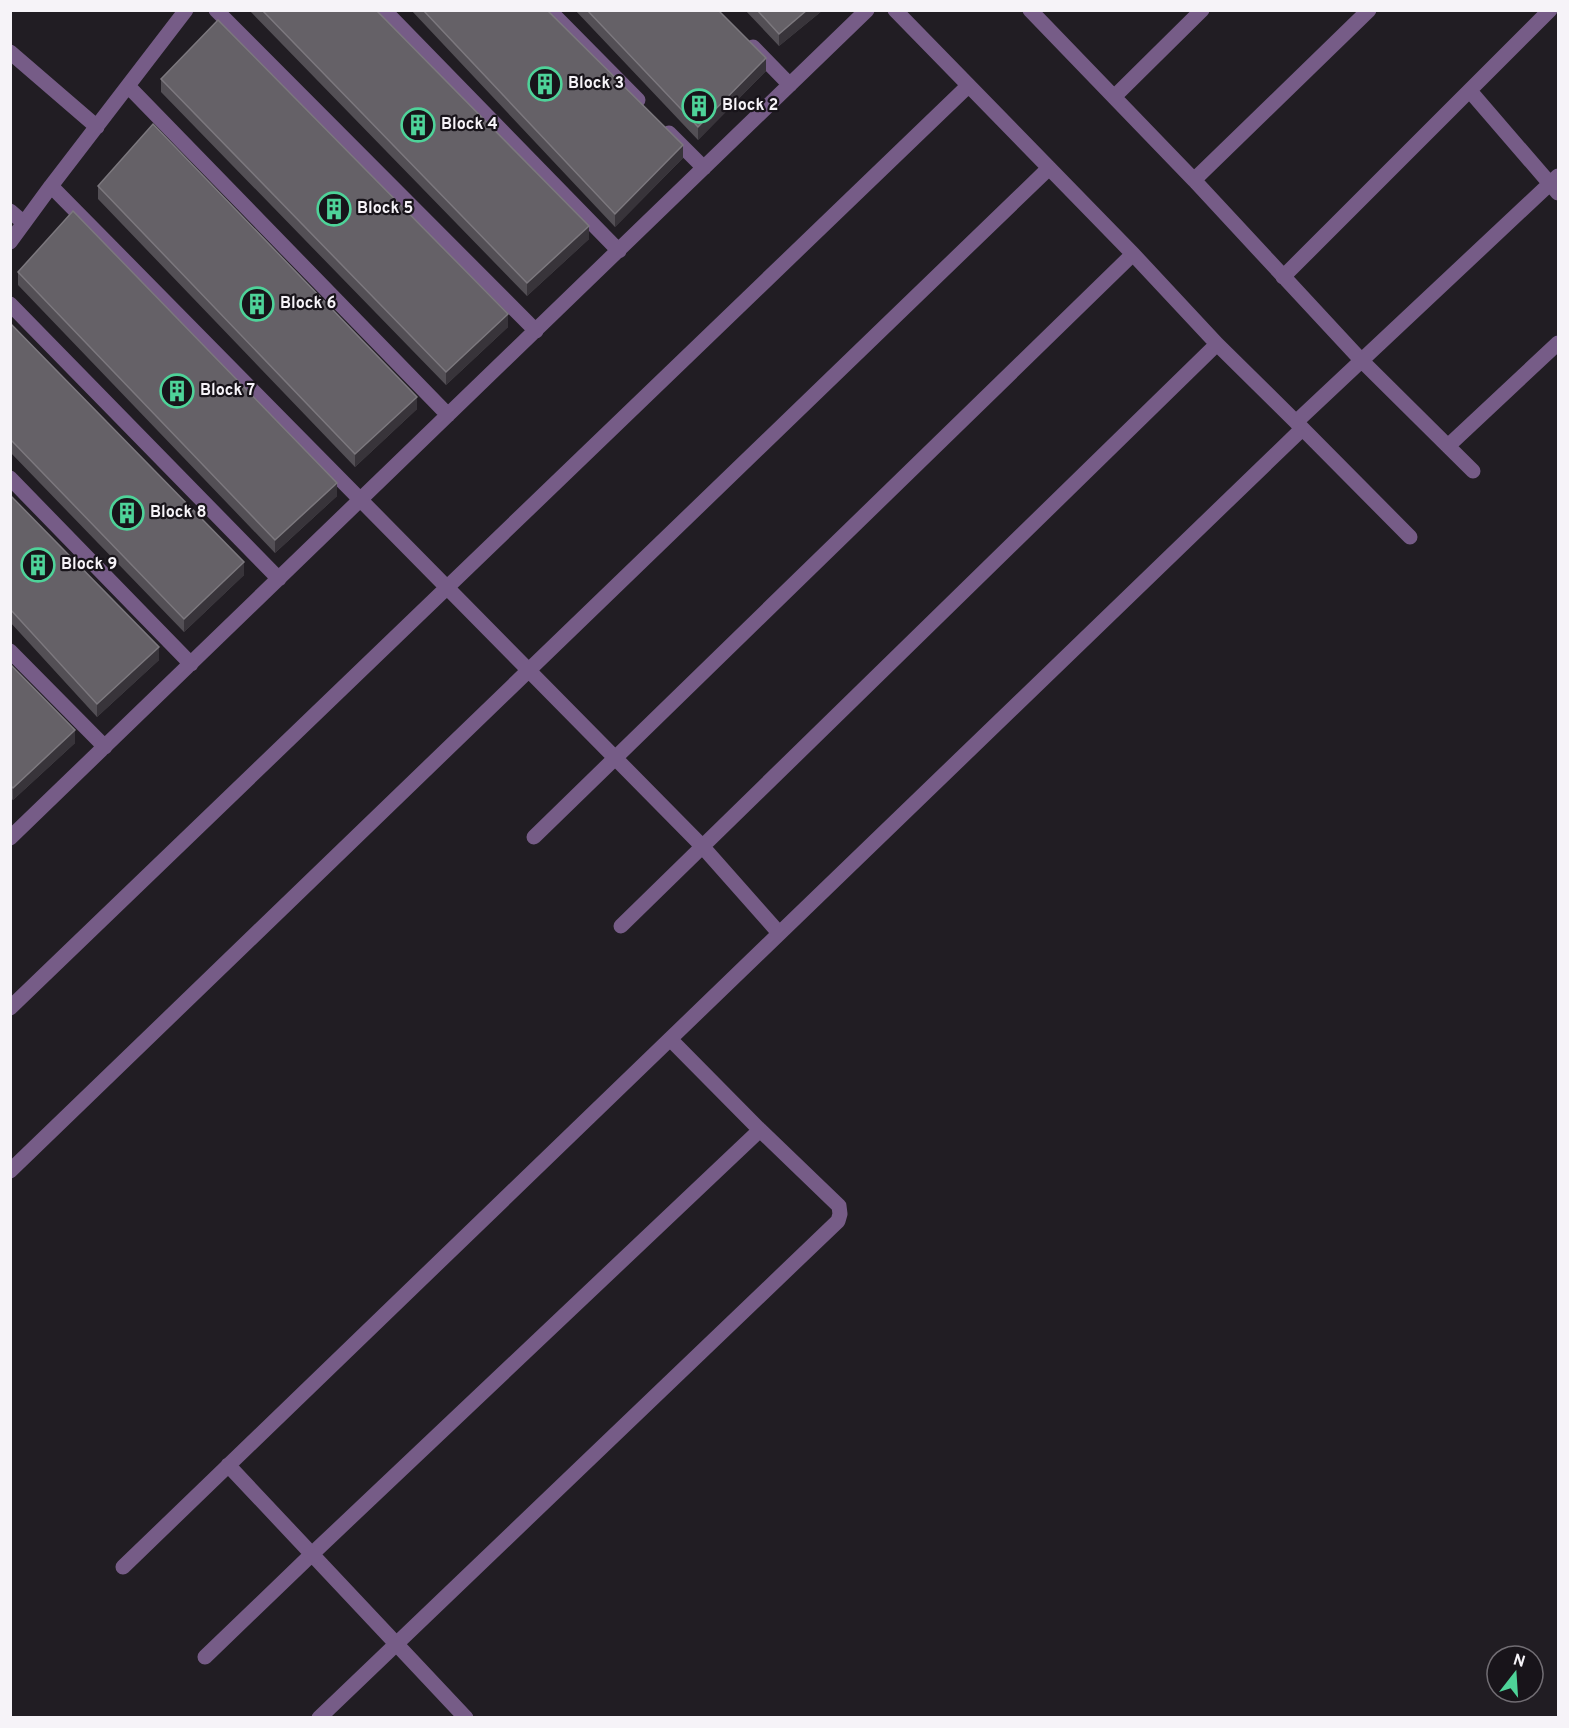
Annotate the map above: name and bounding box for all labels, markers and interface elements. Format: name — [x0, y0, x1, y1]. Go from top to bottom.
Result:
building icon: Block 3 — [527, 66, 563, 102]
place label: Block 3 — [568, 74, 624, 94]
building icon: Block 2 — [681, 88, 717, 124]
place label: Block 2 — [722, 96, 778, 116]
building icon: Block 4 — [400, 107, 436, 143]
place label: Block 4 — [441, 115, 498, 135]
building icon: Block 5 — [316, 191, 352, 227]
place label: Block 5 — [357, 199, 413, 219]
building icon: Block 6 — [239, 286, 275, 322]
place label: Block 6 — [280, 294, 336, 314]
building icon: Block 7 — [159, 373, 195, 409]
place label: Block 7 — [200, 381, 255, 401]
building icon: Block 8 — [109, 495, 145, 531]
place label: Block 8 — [150, 503, 207, 523]
building icon: Block 9 — [20, 547, 56, 583]
place label: Block 9 — [61, 555, 117, 575]
north arrow — [1485, 1644, 1545, 1704]
text: N — [1510, 1650, 1527, 1673]

